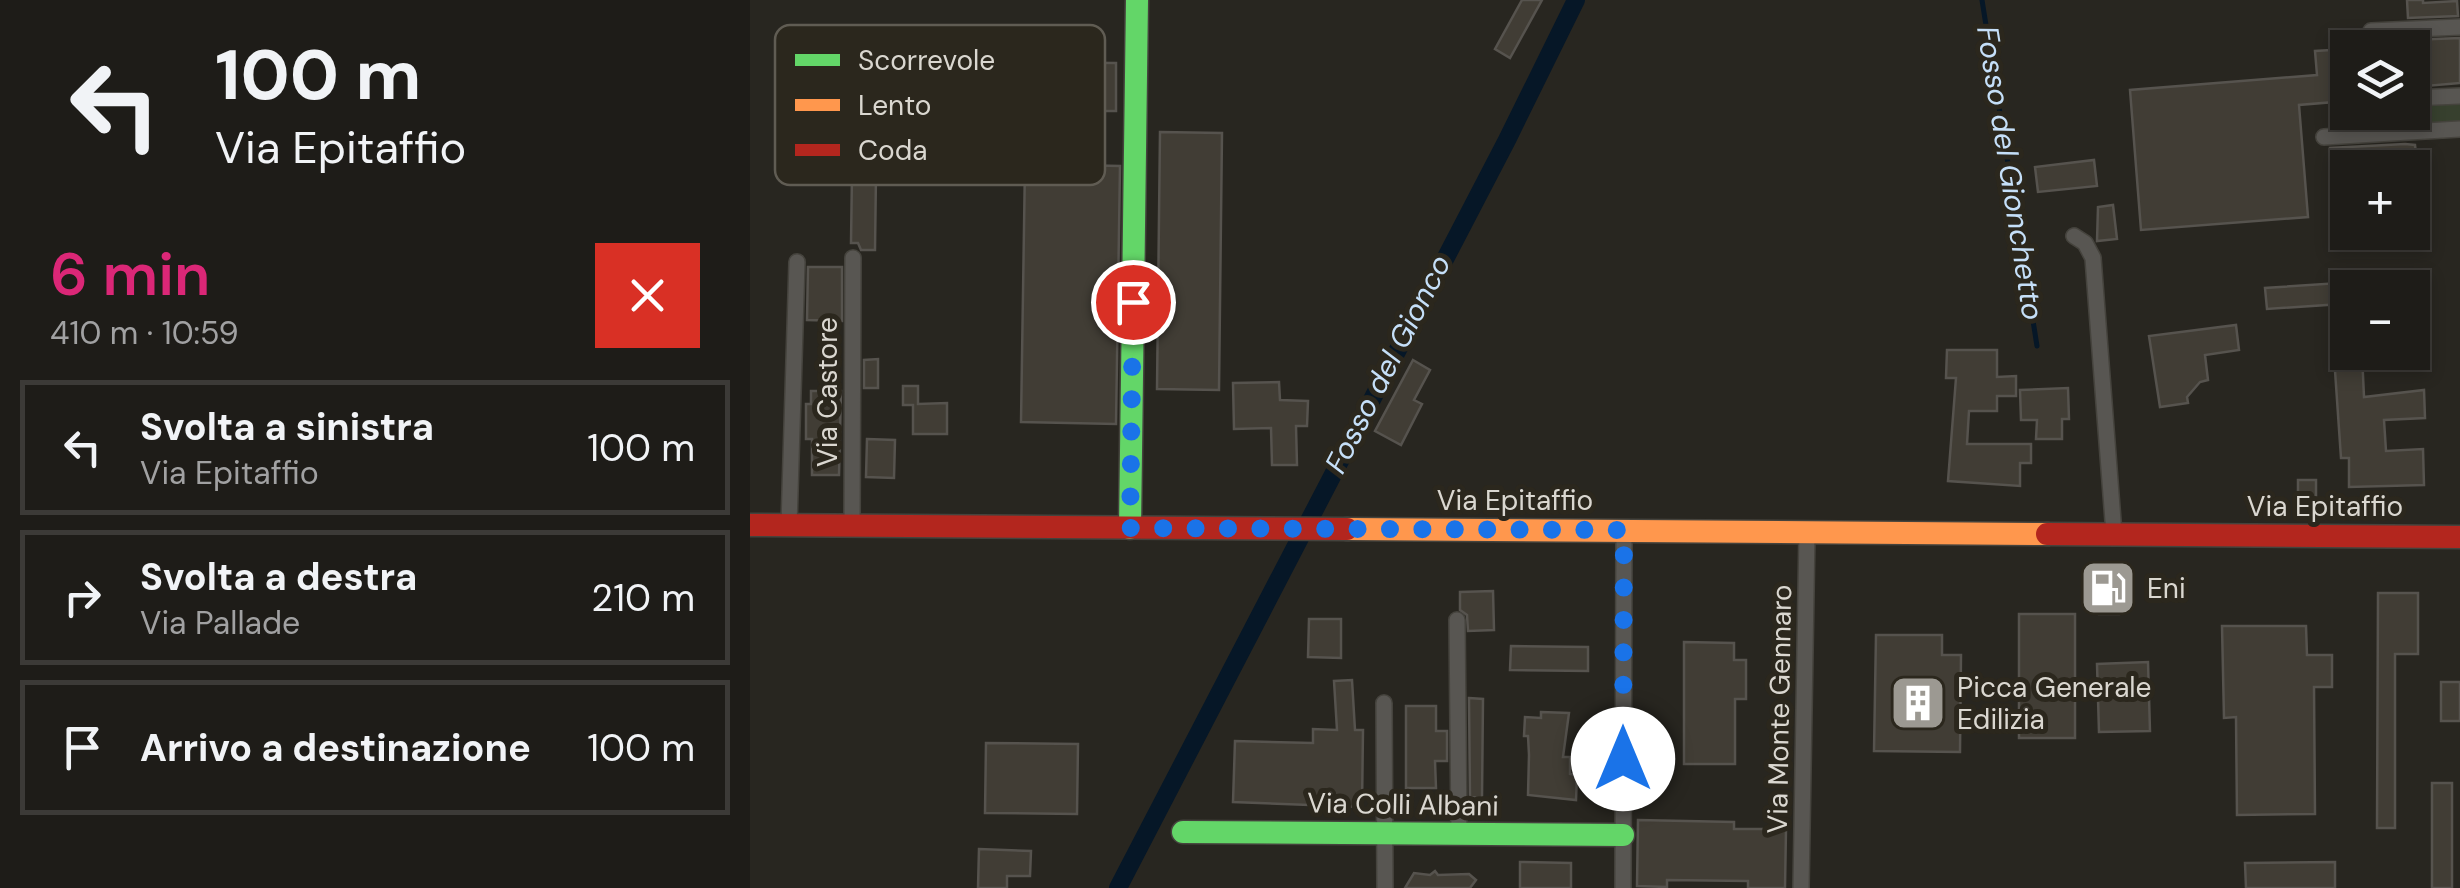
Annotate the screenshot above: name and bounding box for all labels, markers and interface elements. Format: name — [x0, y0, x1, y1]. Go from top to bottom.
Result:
water label: Fosso del Gionchetto — [1968, 23, 2053, 323]
legend — [775, 25, 1105, 185]
text: 100 m — [215, 30, 421, 121]
map controls — [2330, 30, 2430, 370]
button: layers — [2330, 30, 2430, 130]
icon: left — [50, 40, 180, 170]
text: Scorrevole — [858, 42, 995, 79]
text: Lento — [858, 87, 931, 124]
text: Via Epitaffio — [215, 118, 466, 177]
text: Coda — [858, 132, 927, 169]
button: + — [2330, 150, 2430, 250]
text: 6 min — [50, 235, 210, 314]
button: close — [595, 243, 700, 348]
water label: Fosso del Gionco — [1316, 248, 1459, 480]
pin — [1091, 260, 1176, 345]
button: − — [2330, 270, 2430, 370]
icon: arrive — [1106, 275, 1161, 330]
text: 410 m · 10:59 — [50, 312, 239, 354]
street label: Via Castore — [809, 317, 846, 467]
text: Svolta a sinistra — [140, 402, 434, 452]
icon: left — [55, 420, 110, 475]
text: 100 m — [587, 423, 695, 473]
text: Via Epitaffio — [140, 452, 319, 494]
street label: Via Epitaffio — [1437, 482, 1593, 519]
street label: Via Epitaffio — [2247, 488, 2403, 525]
text: Svolta a destra — [140, 552, 417, 602]
fuel station icon: Eni — [2078, 558, 2138, 618]
icon: right — [55, 570, 110, 625]
place label: Eni — [2147, 570, 2186, 607]
text: 210 m — [591, 573, 695, 623]
street label: Via Monte Gennaro — [1759, 584, 1800, 834]
text: Via Pallade — [140, 602, 300, 644]
place label: Picca Generale Edilizia — [1957, 669, 2152, 738]
building icon: Picca Generale Edilizia — [1888, 673, 1948, 733]
position arrow — [1571, 707, 1675, 811]
icon: arrive — [55, 720, 110, 775]
text: Arrivo a destinazione — [140, 723, 531, 773]
text: 100 m — [587, 723, 695, 773]
street label: Via Colli Albani — [1307, 784, 1499, 825]

